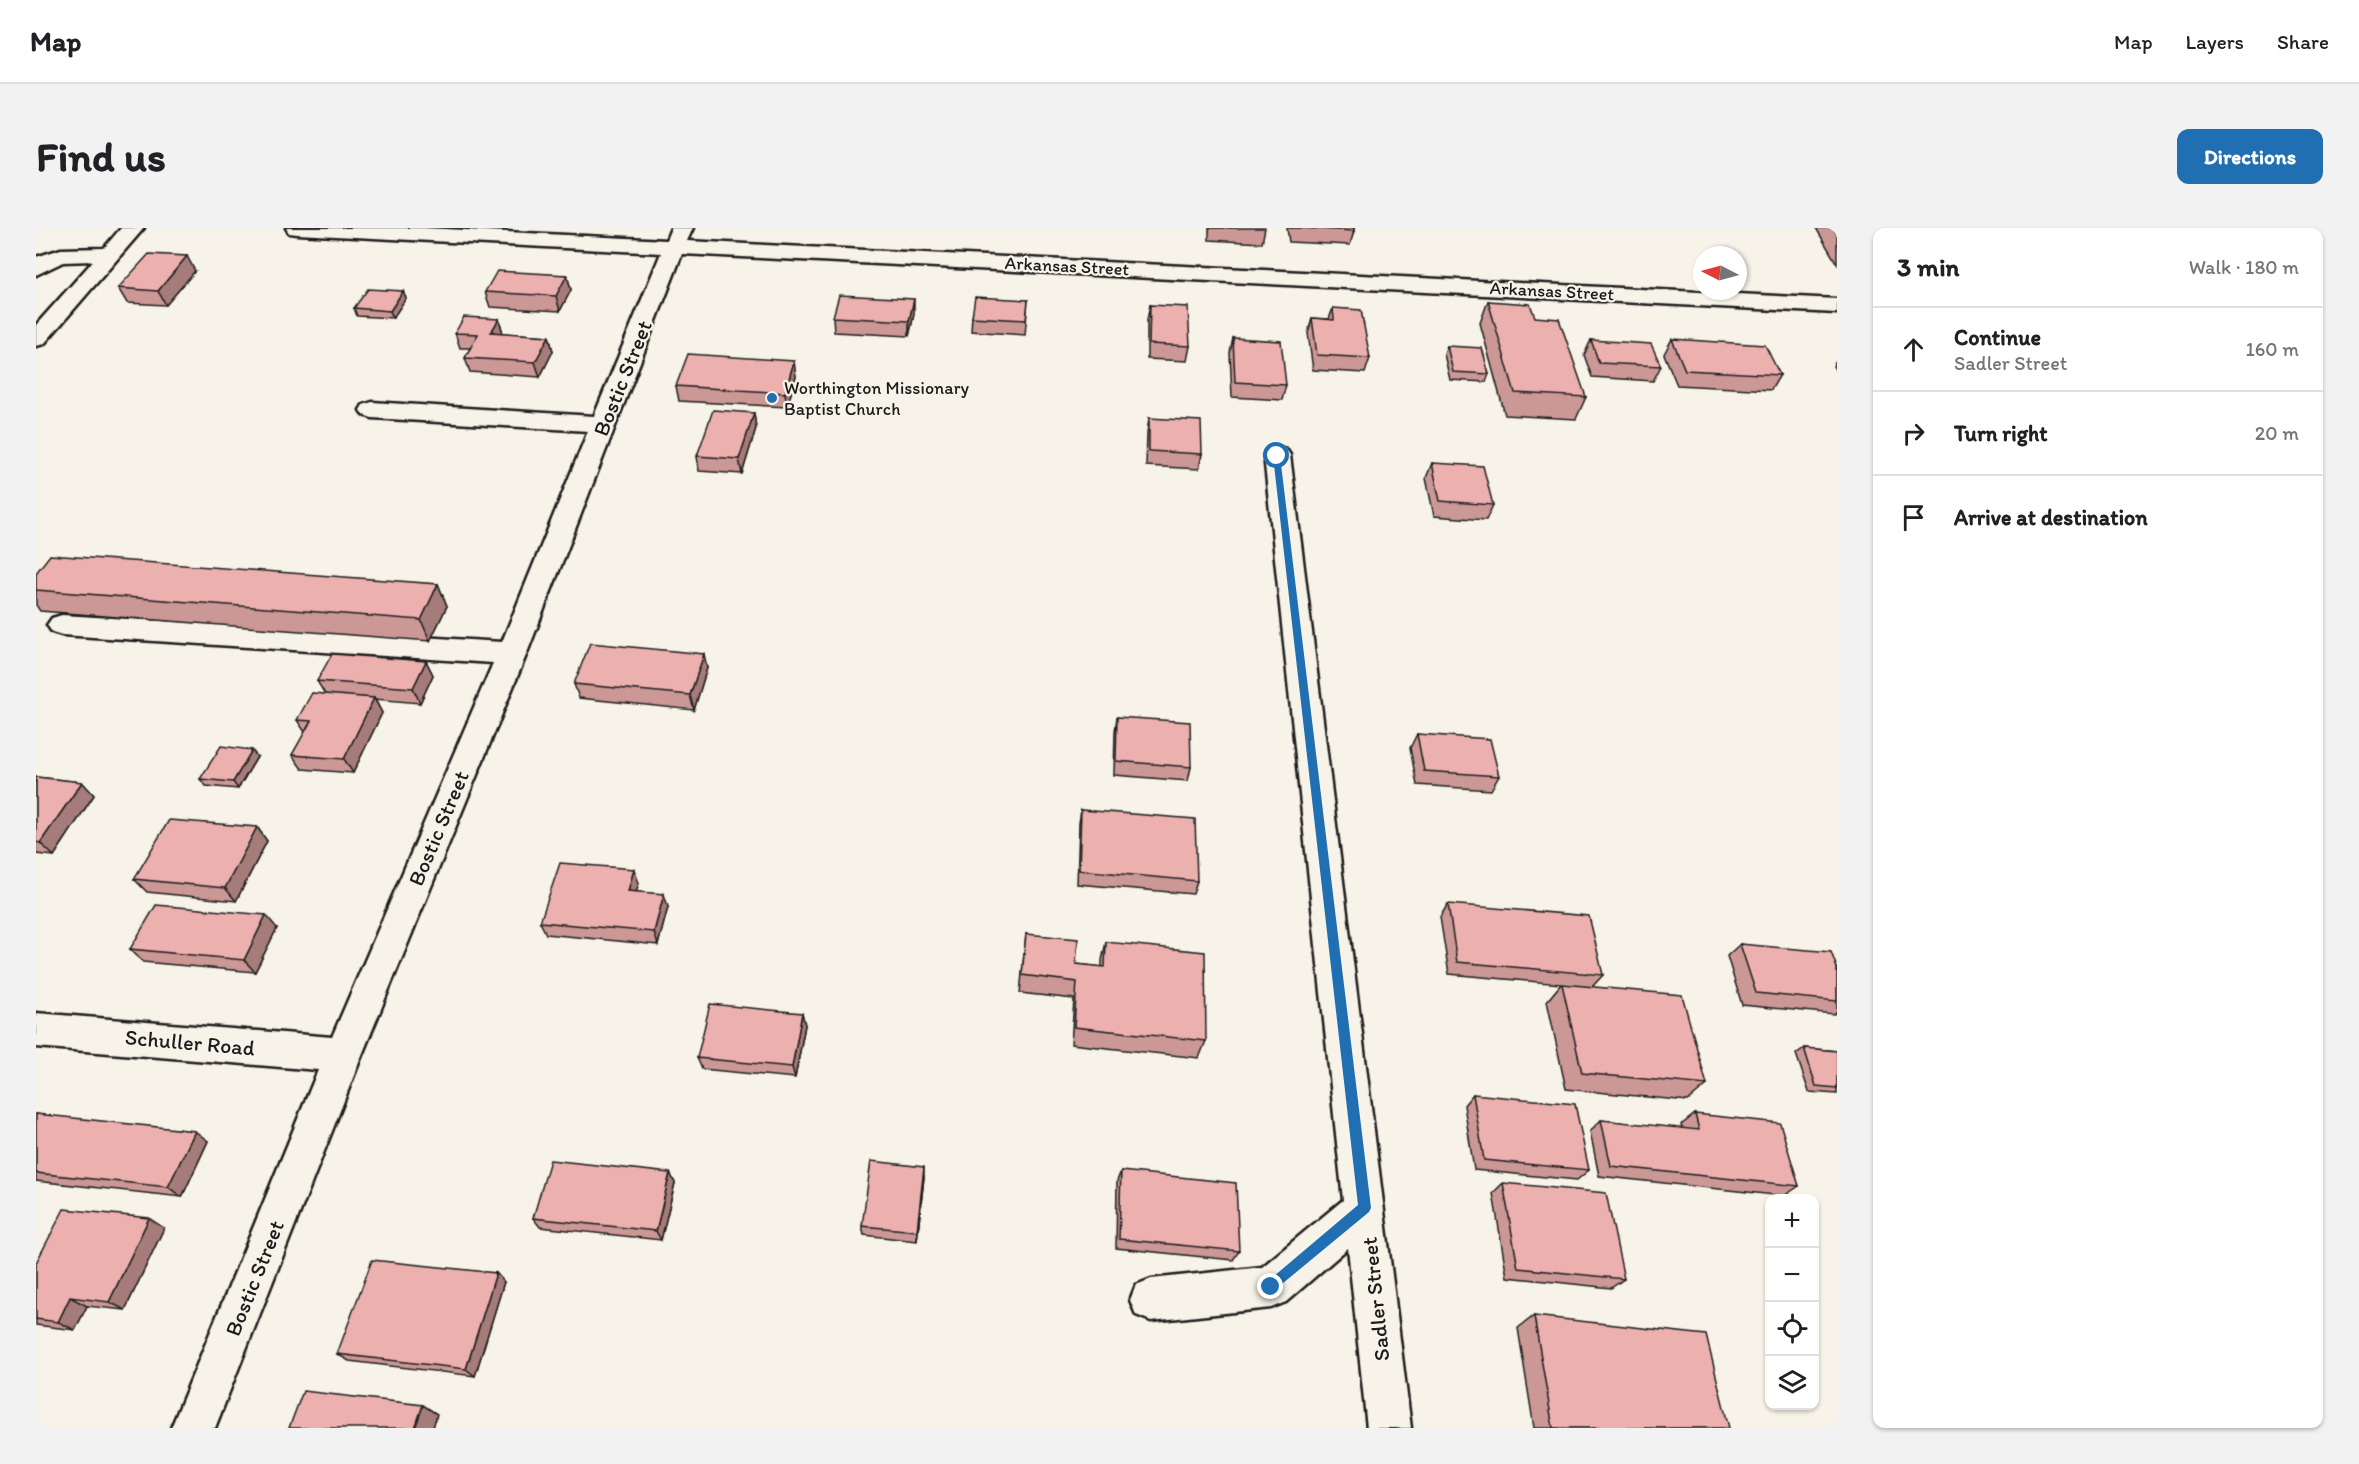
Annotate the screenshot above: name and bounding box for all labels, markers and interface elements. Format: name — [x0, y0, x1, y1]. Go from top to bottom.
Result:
text: Map — [30, 24, 81, 58]
text: Map — [2114, 29, 2153, 54]
text: Layers — [2186, 29, 2244, 54]
text: Share — [2277, 29, 2329, 54]
button: Directions — [2177, 129, 2323, 184]
text: Find us — [36, 131, 166, 182]
north arrow — [1693, 246, 1747, 300]
text: 3 min — [1897, 251, 1959, 283]
street label: Arkansas Street — [1004, 252, 1130, 280]
text: Walk · 180 m — [2189, 255, 2299, 279]
street label: Arkansas Street — [1489, 277, 1615, 305]
street label: Bostic Street — [587, 316, 658, 440]
text: Continue — [1954, 324, 2041, 351]
icon: ahead — [1897, 333, 1930, 366]
text: 160 m — [2246, 337, 2299, 361]
text: Sadler Street — [1954, 351, 2067, 375]
place label: Worthington Missionary Baptist Church — [784, 377, 969, 420]
marker: Worthington Missionary Baptist Church — [765, 391, 779, 405]
icon: right — [1897, 417, 1930, 450]
text: Turn right — [1954, 420, 2048, 447]
text: 20 m — [2255, 421, 2299, 445]
route start — [1263, 442, 1289, 468]
icon: arrive — [1897, 501, 1930, 534]
text: Arrive at destination — [1954, 504, 2148, 531]
street label: Bostic Street — [402, 766, 475, 890]
street label: Schuller Road — [124, 1023, 256, 1062]
map controls — [1765, 1194, 1819, 1410]
button: + — [1765, 1194, 1819, 1248]
street label: Bostic Street — [219, 1216, 290, 1340]
street label: Sadler Street — [1356, 1236, 1395, 1362]
button: − — [1765, 1248, 1819, 1302]
route end — [1257, 1273, 1283, 1299]
button: locate — [1765, 1302, 1819, 1356]
button: layers — [1765, 1356, 1819, 1410]

